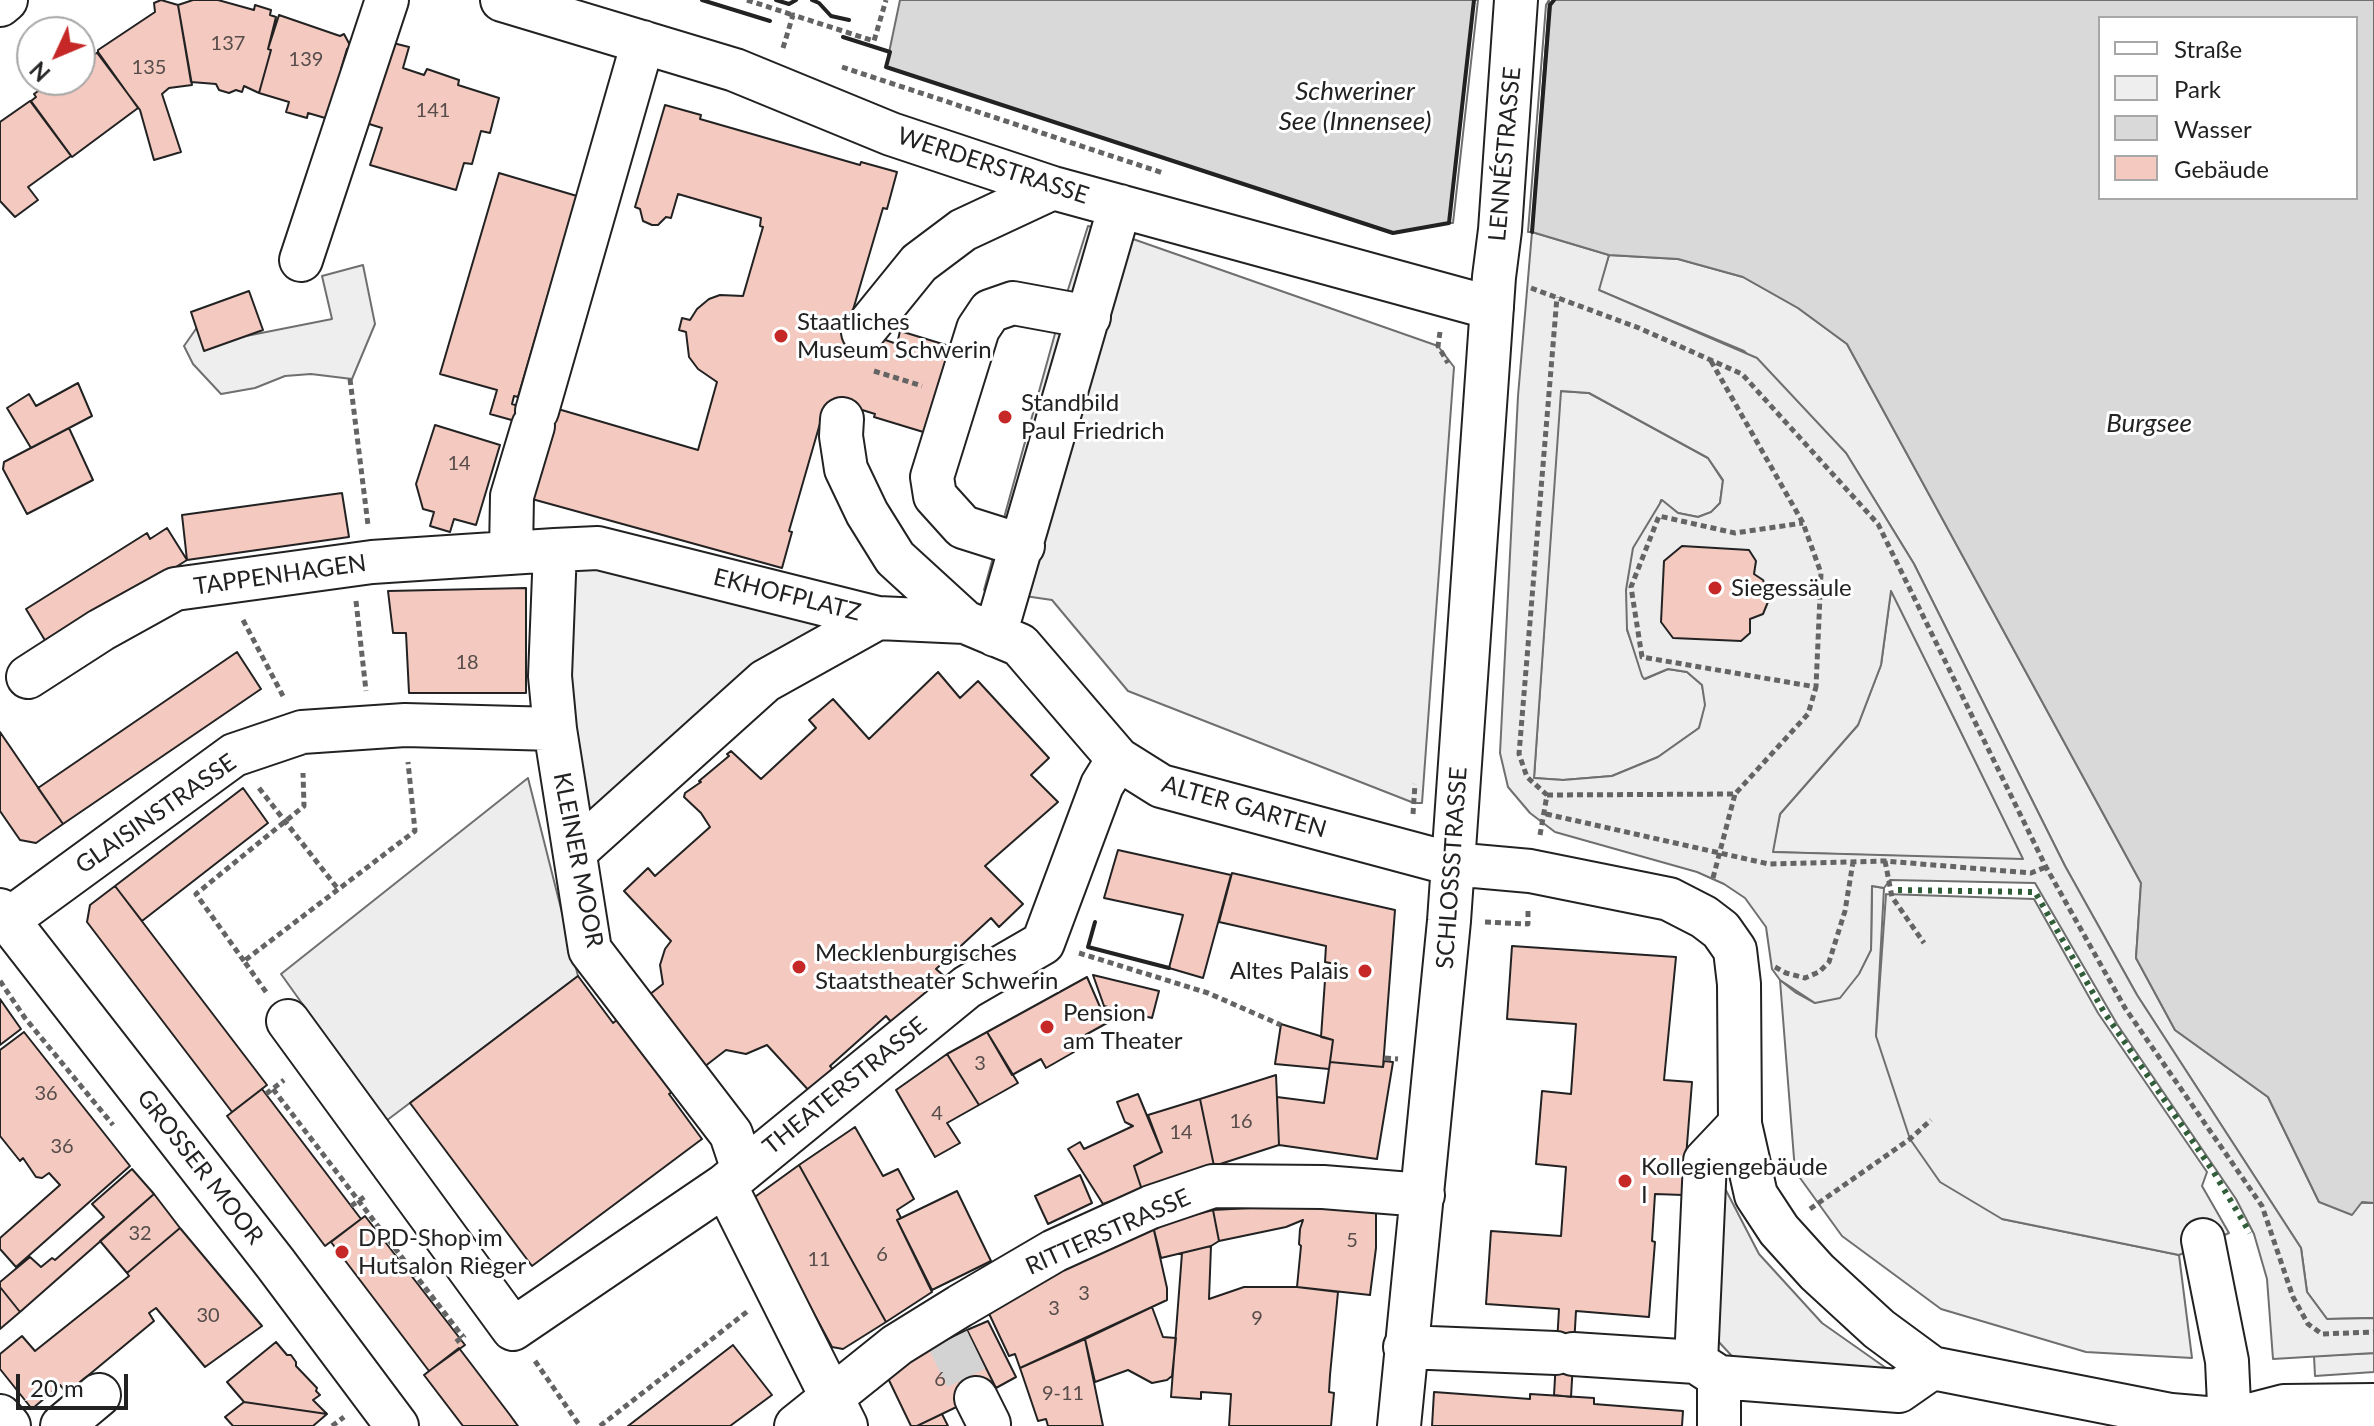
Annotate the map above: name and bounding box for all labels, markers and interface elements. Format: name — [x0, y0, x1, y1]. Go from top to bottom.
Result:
north arrow — [16, 16, 96, 96]
legend — [2098, 16, 2358, 200]
house number: 137 — [211, 32, 245, 56]
text: Straße — [2174, 34, 2242, 63]
house number: 139 — [289, 48, 323, 72]
text: N — [24, 56, 55, 87]
house number: 135 — [132, 56, 166, 80]
street label: LENNÉSTRASSE — [1483, 66, 1527, 242]
text: Park — [2174, 74, 2221, 103]
water label: Schweriner See (Innensee) — [1279, 76, 1431, 138]
house number: 141 — [416, 99, 450, 123]
text: Wasser — [2174, 114, 2252, 143]
street label: WERDERSTRASSE — [894, 122, 1092, 210]
text: Gebäude — [2174, 154, 2269, 183]
place label: Staatliches Museum Schwerin — [797, 308, 992, 364]
marker: Staatliches Museum Schwerin — [772, 327, 790, 345]
place label: Standbild Paul Friedrich — [1021, 389, 1165, 445]
marker: Standbild Paul Friedrich — [996, 408, 1014, 426]
water label: Burgsee — [2106, 408, 2192, 440]
house number: 14 — [447, 452, 471, 476]
street label: TAPPENHAGEN — [192, 549, 368, 601]
street label: EKHOFPLATZ — [710, 563, 864, 627]
place label: Siegessäule — [1731, 574, 1852, 602]
marker: Siegessäule — [1706, 579, 1724, 597]
house number: 18 — [455, 651, 479, 675]
street label: GLAISINSTRASSE — [70, 748, 242, 880]
street label: SCHLOSSSTRASSE — [1431, 766, 1473, 970]
street label: KLEINER MOOR — [547, 770, 609, 950]
street label: ALTER GARTEN — [1158, 770, 1330, 844]
place label: Mecklenburgisches Staatstheater Schwerin — [815, 939, 1058, 995]
place label: Altes Palais — [1230, 957, 1349, 985]
marker: Mecklenburgisches Staatstheater Schwerin — [790, 958, 808, 976]
marker: Altes Palais — [1356, 962, 1374, 980]
place label: Pension am Theater — [1063, 999, 1183, 1055]
street label: THEATERSTRASSE — [757, 1011, 933, 1161]
marker: Pension am Theater — [1038, 1018, 1056, 1036]
house number: 3 — [974, 1052, 986, 1076]
house number: 36 — [34, 1082, 58, 1106]
street label: GROSSER MOOR — [131, 1084, 269, 1250]
house number: 4 — [931, 1102, 943, 1126]
house number: 16 — [1229, 1110, 1253, 1134]
house number: 14 — [1169, 1121, 1193, 1145]
house number: 36 — [50, 1135, 74, 1159]
place label: Kollegiengebäude I — [1641, 1153, 1828, 1209]
marker: Kollegiengebäude I — [1616, 1172, 1634, 1190]
street label: RITTERSTRASSE — [1021, 1183, 1195, 1281]
house number: 32 — [128, 1222, 152, 1246]
place label: DPD-Shop im Hutsalon Rieger — [358, 1224, 526, 1280]
house number: 5 — [1346, 1229, 1358, 1253]
marker: DPD-Shop im Hutsalon Rieger — [333, 1243, 351, 1261]
house number: 6 — [876, 1243, 888, 1267]
house number: 11 — [807, 1248, 831, 1272]
house number: 3 — [1078, 1282, 1090, 1306]
house number: 3 — [1048, 1297, 1060, 1321]
house number: 30 — [196, 1304, 220, 1328]
house number: 9 — [1251, 1307, 1263, 1331]
scale bar — [20, 1358, 132, 1408]
house number: 6 — [934, 1368, 946, 1392]
text: 20 m — [30, 1373, 84, 1402]
house number: 9-11 — [1042, 1382, 1084, 1406]

